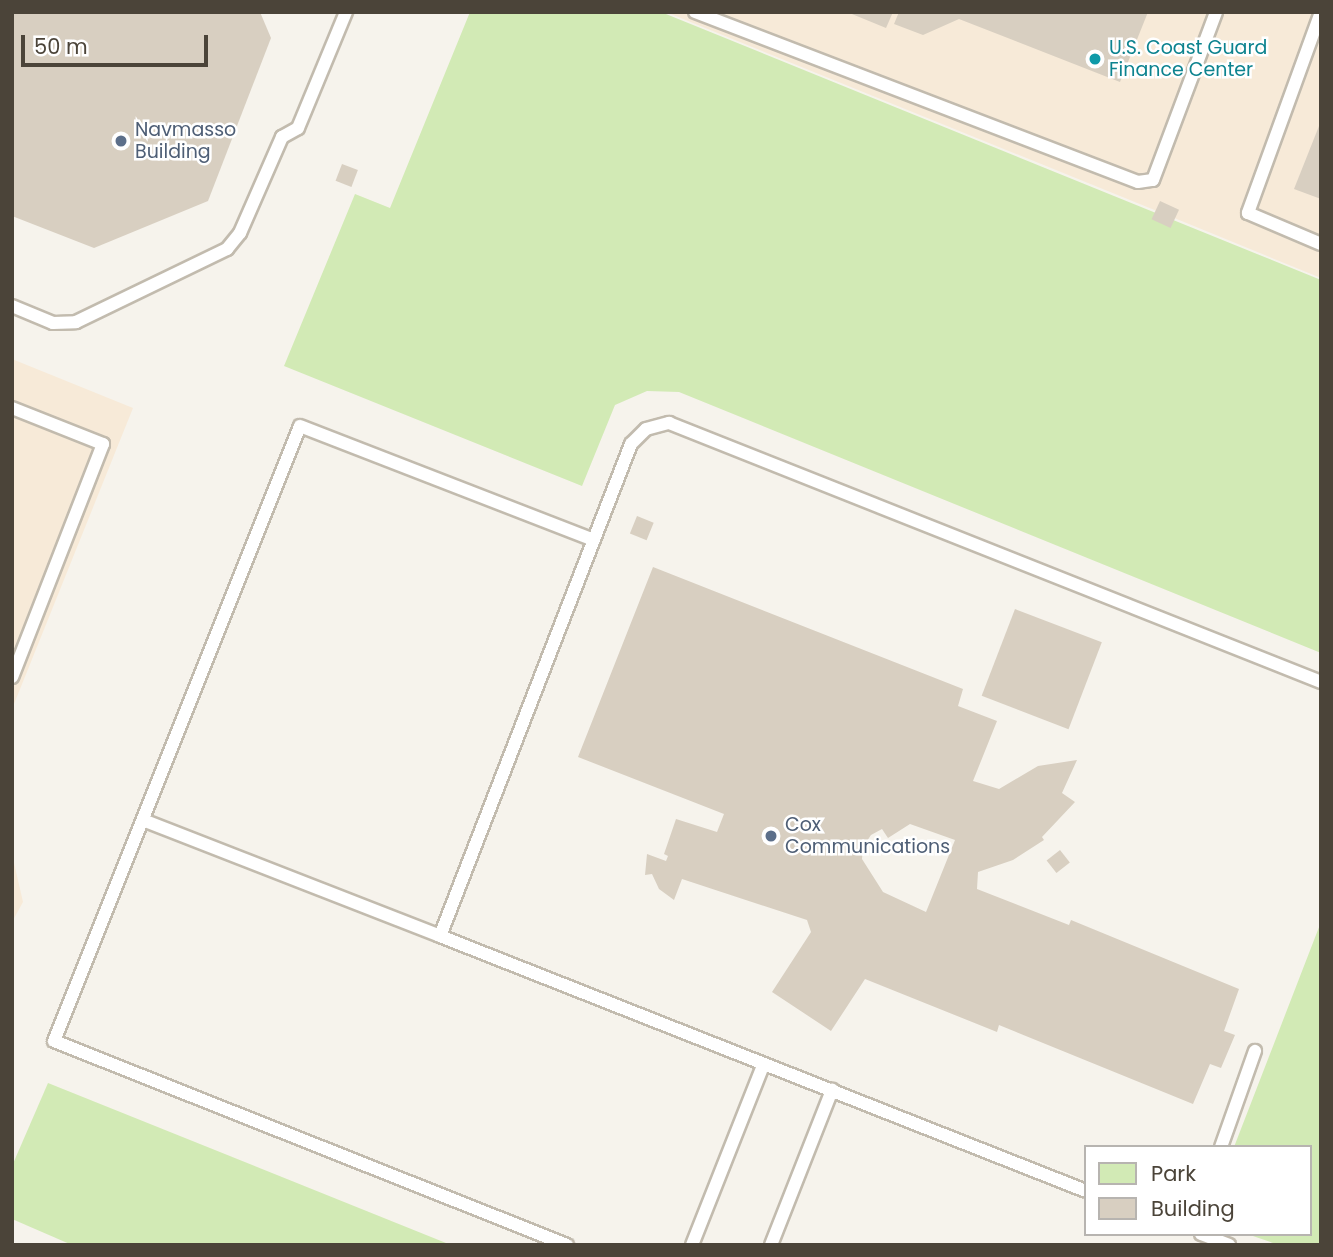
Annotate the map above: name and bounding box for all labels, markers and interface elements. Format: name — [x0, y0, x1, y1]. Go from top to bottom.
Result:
scale bar — [24, 21, 212, 65]
text: 50 m — [34, 32, 88, 61]
place label: U.S. Coast Guard Finance Center — [1109, 37, 1267, 81]
marker: U.S. Coast Guard Finance Center — [1087, 51, 1103, 67]
place label: Navmasso Building — [135, 119, 236, 163]
marker: Navmasso Building — [113, 133, 129, 149]
place label: Cox Communications — [785, 814, 950, 858]
marker: Cox Communications — [763, 828, 779, 844]
legend — [1084, 1145, 1312, 1236]
text: Park — [1151, 1159, 1196, 1188]
text: Building — [1151, 1194, 1235, 1223]

